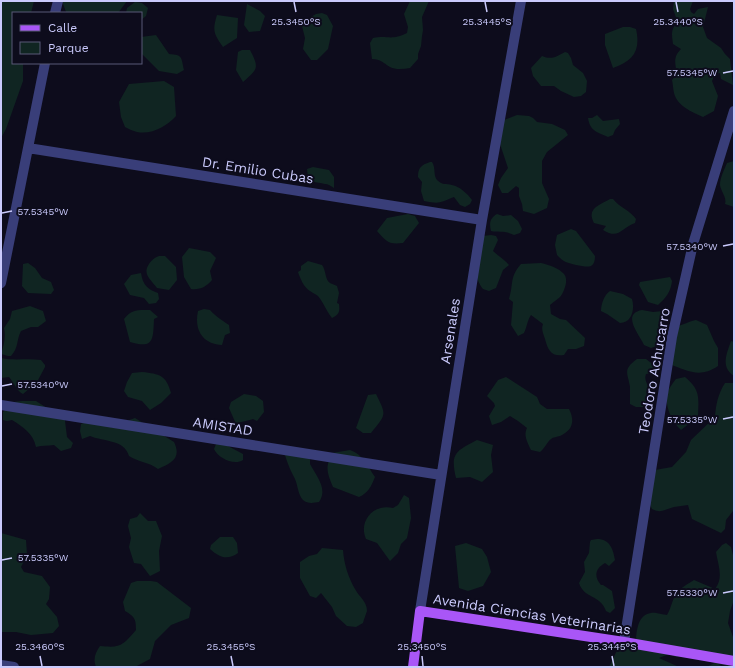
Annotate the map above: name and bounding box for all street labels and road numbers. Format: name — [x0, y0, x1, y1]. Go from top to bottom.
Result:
street label: Dr. Emilio Cubas — [201, 153, 315, 187]
street label: Arsenales — [437, 297, 463, 365]
street label: Teodoro Achucarro — [635, 306, 673, 436]
street label: AMISTAD — [192, 413, 254, 439]
street label: Avenida Ciencias Veterinarias — [432, 590, 632, 638]

